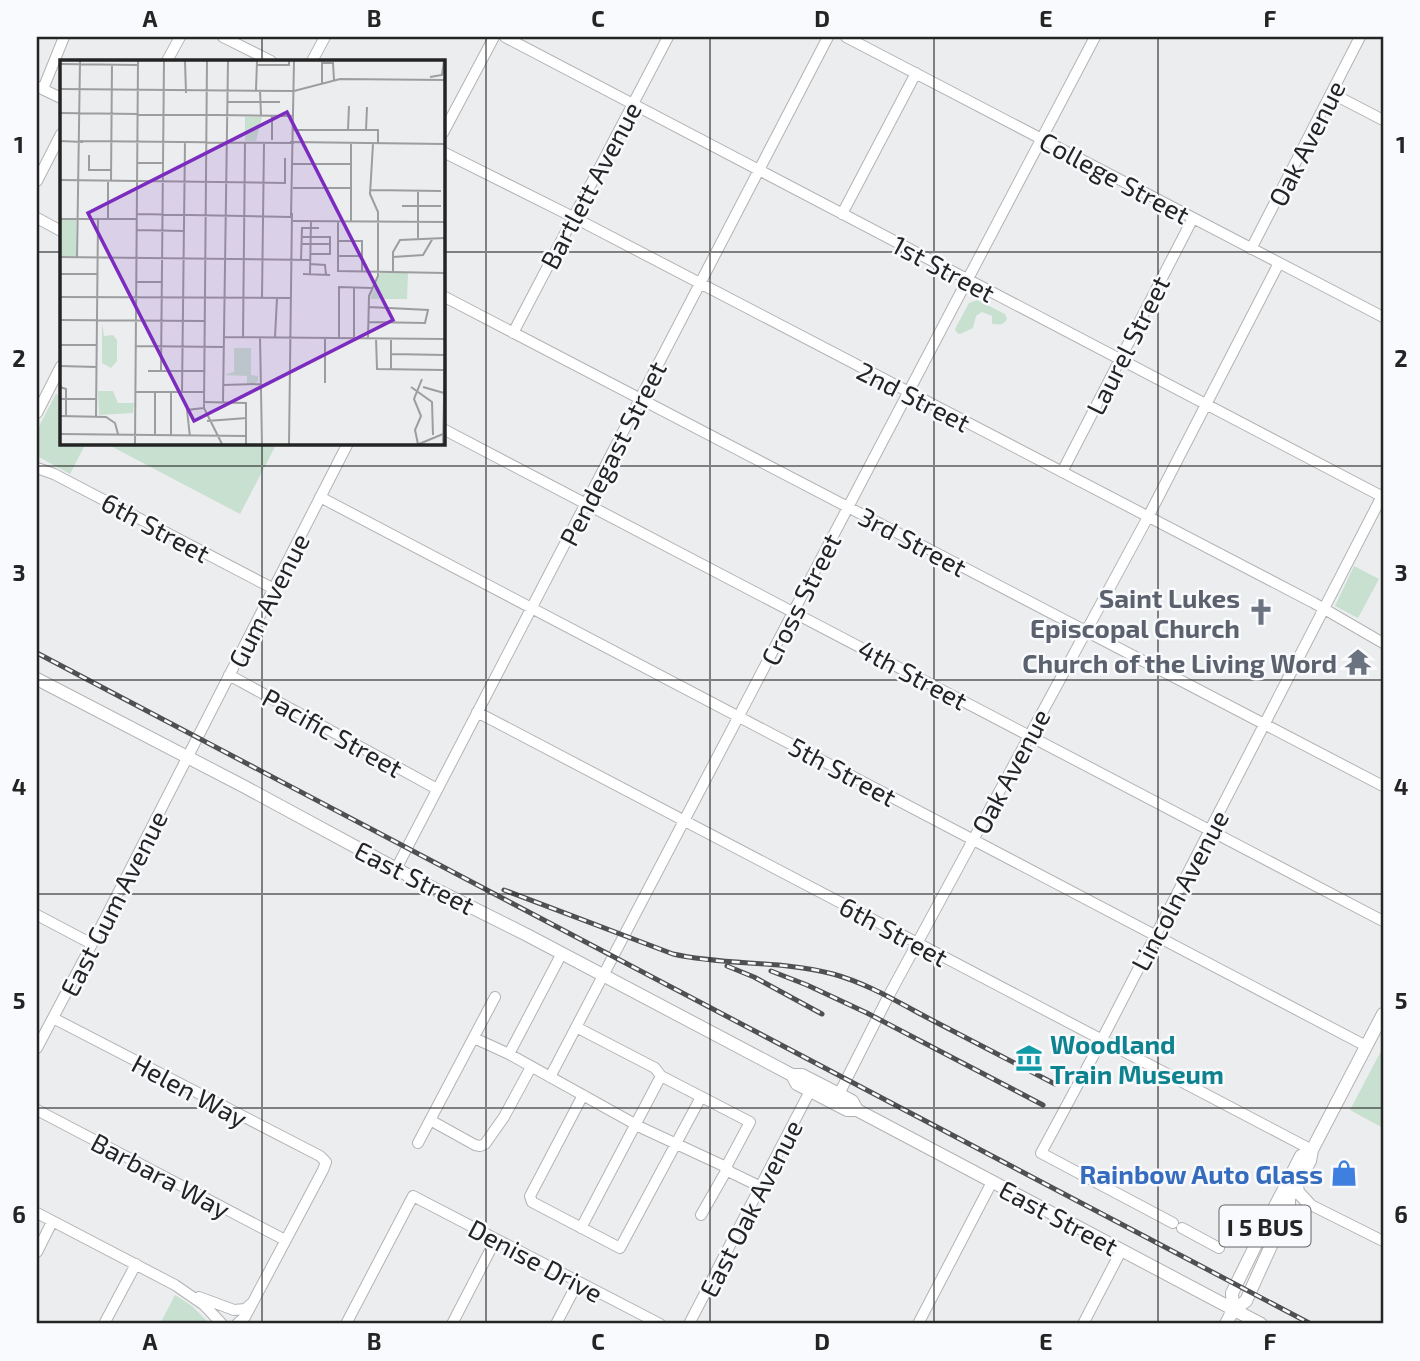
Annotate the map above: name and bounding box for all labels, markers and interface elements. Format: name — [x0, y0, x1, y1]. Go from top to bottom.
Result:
text: A — [142, 4, 158, 32]
text: B — [367, 4, 381, 32]
text: C — [591, 4, 605, 32]
text: D — [814, 4, 830, 32]
text: E — [1039, 4, 1053, 32]
text: F — [1264, 4, 1277, 32]
inset map — [60, 60, 444, 444]
street label: Oak Avenue — [1261, 75, 1351, 211]
street label: Bartlett Avenue — [533, 96, 647, 274]
street label: College Street — [1035, 124, 1195, 230]
text: 1 — [14, 130, 24, 158]
text: 1 — [1396, 130, 1406, 158]
street label: 1st Street — [887, 228, 1001, 308]
street label: Laurel Street — [1079, 270, 1175, 420]
text: 2 — [12, 344, 26, 372]
text: 2 — [1394, 344, 1408, 372]
street label: 2nd Street — [852, 354, 976, 438]
street label: Pendegast Street — [552, 355, 672, 550]
street label: 6th Street — [97, 486, 215, 568]
street label: 3rd Street — [854, 500, 972, 582]
street label: Gum Avenue — [221, 528, 315, 672]
street label: Cross Street — [753, 528, 847, 670]
text: 3 — [12, 558, 26, 586]
text: 3 — [1394, 558, 1408, 586]
place label: Saint Lukes Episcopal Church — [1030, 582, 1240, 643]
church icon: Saint Lukes Episcopal Church — [1246, 597, 1276, 627]
street label: 4th Street — [853, 632, 973, 716]
place label: Church of the Living Word — [1022, 647, 1337, 678]
temple icon: Church of the Living Word — [1343, 647, 1373, 677]
street label: Pacific Street — [258, 681, 408, 783]
street label: Oak Avenue — [964, 703, 1056, 839]
street label: 5th Street — [784, 730, 902, 812]
text: 4 — [12, 772, 26, 800]
text: 4 — [1394, 772, 1408, 800]
street label: Lincoln Avenue — [1124, 804, 1234, 976]
street label: East Gum Avenue — [53, 805, 173, 1001]
street label: East Street — [350, 834, 480, 920]
street label: 6th Street — [835, 890, 953, 972]
text: 5 — [13, 986, 25, 1014]
text: 5 — [1395, 986, 1407, 1014]
place label: Woodland Train Museum — [1050, 1028, 1224, 1089]
museum icon: Woodland Train Museum — [1014, 1043, 1044, 1073]
street label: Helen Way — [127, 1047, 253, 1133]
street label: East Oak Avenue — [692, 1114, 808, 1302]
street label: Barbara Way — [86, 1126, 236, 1225]
place label: Rainbow Auto Glass — [1079, 1158, 1323, 1189]
shop icon: Rainbow Auto Glass — [1329, 1158, 1359, 1188]
street label: East Street — [994, 1173, 1124, 1261]
text: 6 — [12, 1200, 26, 1228]
text: 6 — [1394, 1200, 1408, 1228]
road number: I 5 BUS — [1220, 1206, 1310, 1246]
street label: Denise Drive — [464, 1212, 608, 1308]
text: A — [142, 1327, 158, 1355]
text: B — [367, 1327, 381, 1355]
text: C — [591, 1327, 605, 1355]
text: D — [814, 1327, 830, 1355]
text: E — [1039, 1327, 1053, 1355]
text: F — [1264, 1327, 1277, 1355]

